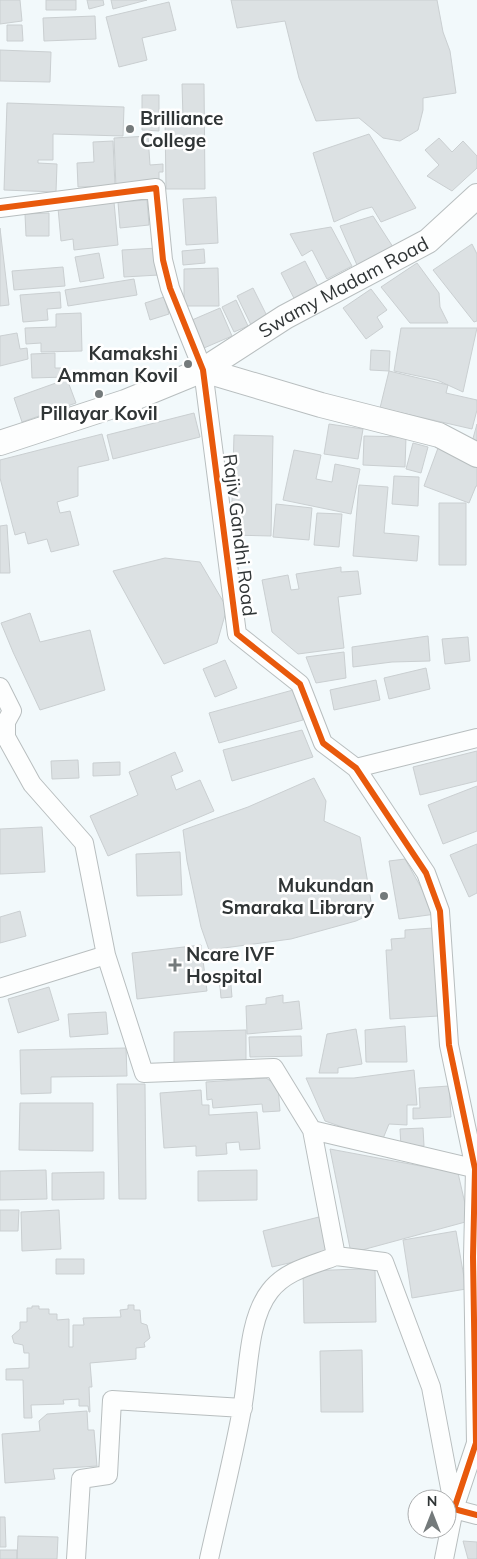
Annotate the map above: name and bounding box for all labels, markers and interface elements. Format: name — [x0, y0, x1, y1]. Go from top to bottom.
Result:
place label: Brilliance College — [140, 106, 223, 152]
marker: Brilliance College — [124, 123, 136, 135]
street label: Swamy Madam Road — [254, 231, 432, 343]
place label: Kamakshi Amman Kovil — [57, 341, 178, 387]
marker: Kamakshi Amman Kovil — [182, 358, 194, 370]
marker: Pillayar Kovil — [93, 388, 105, 400]
place label: Pillayar Kovil — [40, 401, 158, 425]
street label: Rajiv Gandhi Road — [218, 452, 262, 618]
place label: Mukundan Smaraka Library — [221, 873, 375, 919]
marker: Mukundan Smaraka Library — [378, 890, 390, 902]
place label: Ncare IVF Hospital — [186, 942, 275, 988]
marker: Ncare IVF Hospital — [168, 958, 182, 972]
north arrow — [407, 1489, 457, 1539]
text: N — [427, 1492, 437, 1510]

